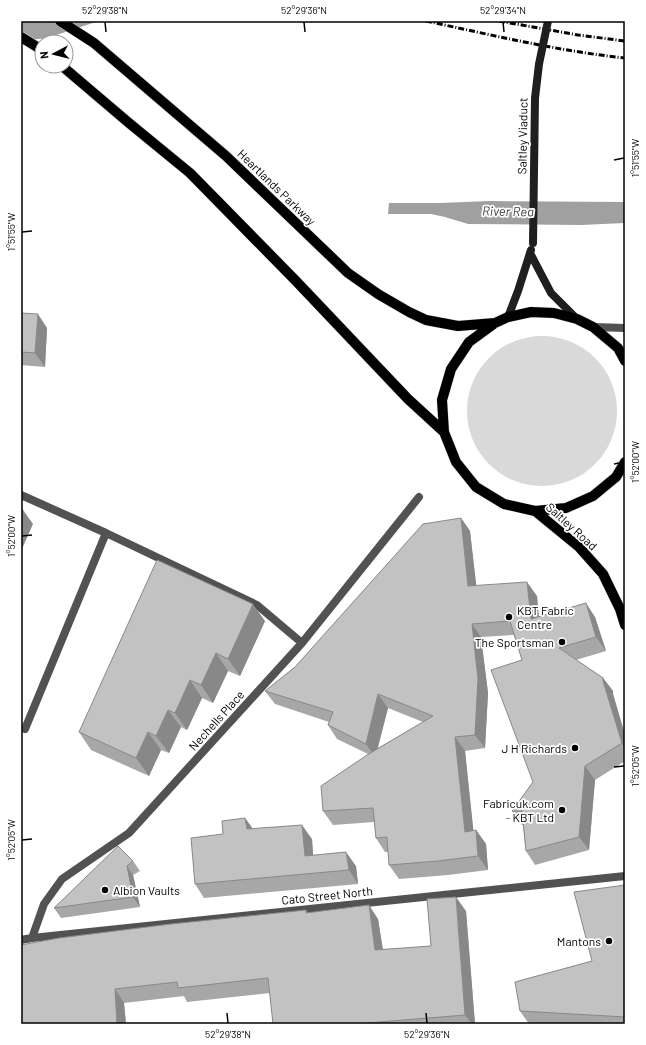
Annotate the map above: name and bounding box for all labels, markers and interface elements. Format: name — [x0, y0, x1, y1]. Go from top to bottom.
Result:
text: 52°29'38"N — [82, 4, 128, 16]
text: 52°29'36"N — [281, 4, 327, 16]
text: 52°29'34"N — [480, 4, 526, 16]
north arrow — [34, 34, 74, 74]
text: N — [37, 51, 50, 60]
street label: Saltley Viaduct — [514, 97, 530, 175]
text: 1°51'55"W — [629, 138, 641, 177]
street label: Heartlands Parkway — [235, 146, 319, 228]
water label: River Rea — [482, 203, 534, 219]
text: 1°51'55"W — [5, 212, 17, 251]
text: 1°52'00"W — [629, 441, 641, 483]
street label: Saltley Road — [544, 499, 600, 553]
text: 1°52'00"W — [5, 515, 17, 557]
place label: KBT Fabric Centre — [517, 603, 574, 631]
marker: KBT Fabric Centre — [504, 612, 514, 622]
place label: The Sportsman — [475, 635, 554, 649]
marker: The Sportsman — [557, 637, 567, 647]
street label: Nechells Place — [185, 687, 247, 753]
place label: J H Richards — [502, 741, 567, 755]
marker: J H Richards — [570, 743, 580, 753]
text: 1°52'05"W — [629, 745, 641, 787]
place label: Fabricuk.com - KBT Ltd — [483, 796, 554, 824]
marker: Fabricuk.com - KBT Ltd — [557, 805, 567, 815]
text: 1°52'05"W — [5, 819, 17, 861]
place label: Albion Vaults — [113, 883, 180, 897]
street label: Cato Street North — [281, 883, 373, 907]
marker: Albion Vaults — [100, 885, 110, 895]
place label: Mantons — [557, 934, 601, 948]
marker: Mantons — [604, 936, 614, 946]
text: 52°29'38"N — [205, 1028, 251, 1040]
text: 52°29'36"N — [404, 1028, 450, 1040]

